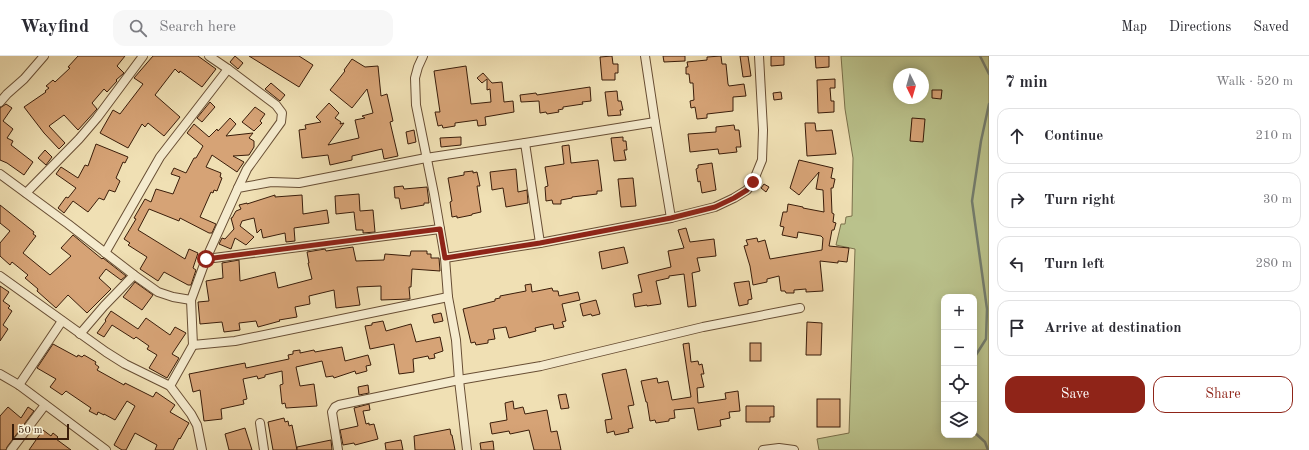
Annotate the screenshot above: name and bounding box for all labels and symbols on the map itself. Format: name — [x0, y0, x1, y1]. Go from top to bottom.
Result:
north arrow — [893, 68, 929, 104]
route end — [744, 173, 762, 191]
route start — [197, 250, 215, 268]
scale bar — [12, 422, 69, 441]

